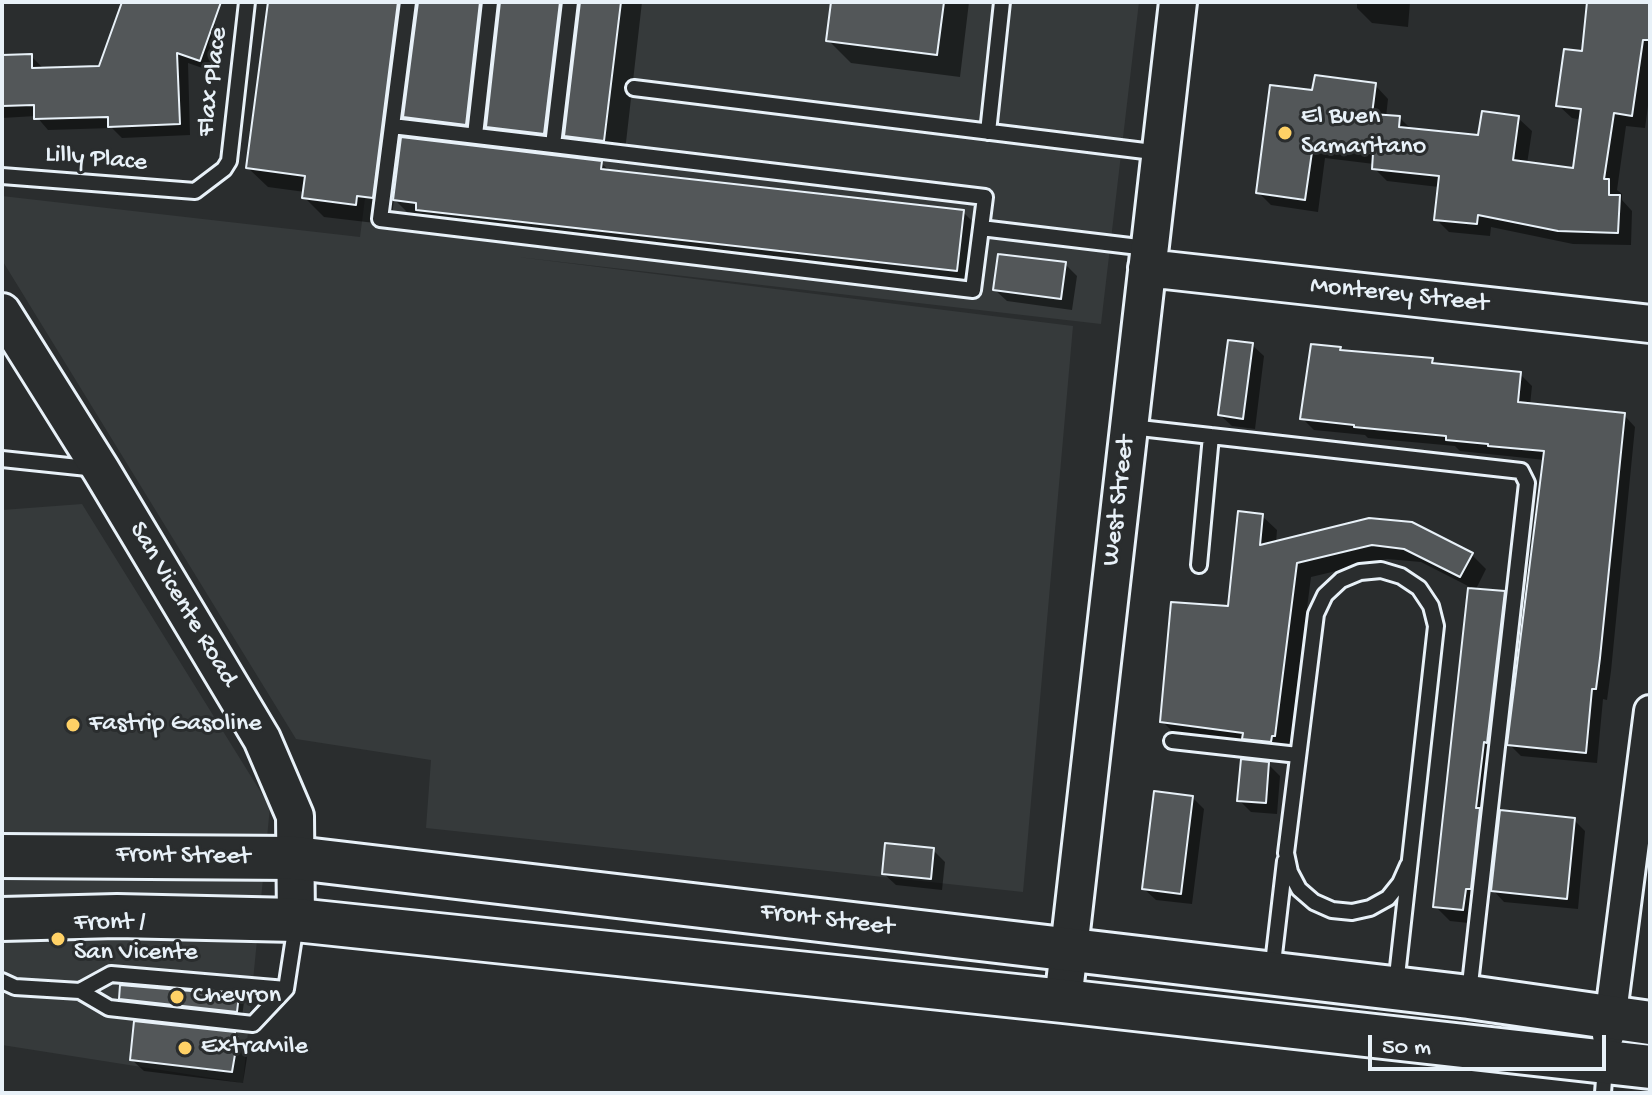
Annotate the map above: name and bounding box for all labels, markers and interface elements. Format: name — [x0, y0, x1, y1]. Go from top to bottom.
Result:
street label: Flax Place — [192, 25, 236, 139]
place label: El Buen Samaritano — [1301, 102, 1426, 164]
marker: El Buen Samaritano — [1276, 124, 1294, 142]
street label: Lilly Place — [44, 140, 148, 180]
street label: Monterey Street — [1308, 271, 1490, 321]
street label: West Street — [1097, 434, 1143, 568]
street label: San Vicente Road — [121, 517, 243, 693]
place label: Fastrip Gasoline — [89, 709, 262, 741]
marker: Fastrip Gasoline — [64, 716, 82, 734]
street label: Front Street — [116, 840, 250, 874]
street label: Front Street — [758, 897, 896, 945]
place label: Front / San Vicente — [74, 908, 198, 970]
marker: Front / San Vicente — [49, 930, 67, 948]
place label: Chevron — [193, 981, 281, 1013]
marker: Chevron — [168, 988, 186, 1006]
scale bar — [1372, 1019, 1610, 1069]
place label: ExtraMile — [201, 1032, 308, 1064]
text: 50 m — [1382, 1034, 1431, 1063]
marker: ExtraMile — [176, 1039, 194, 1057]

